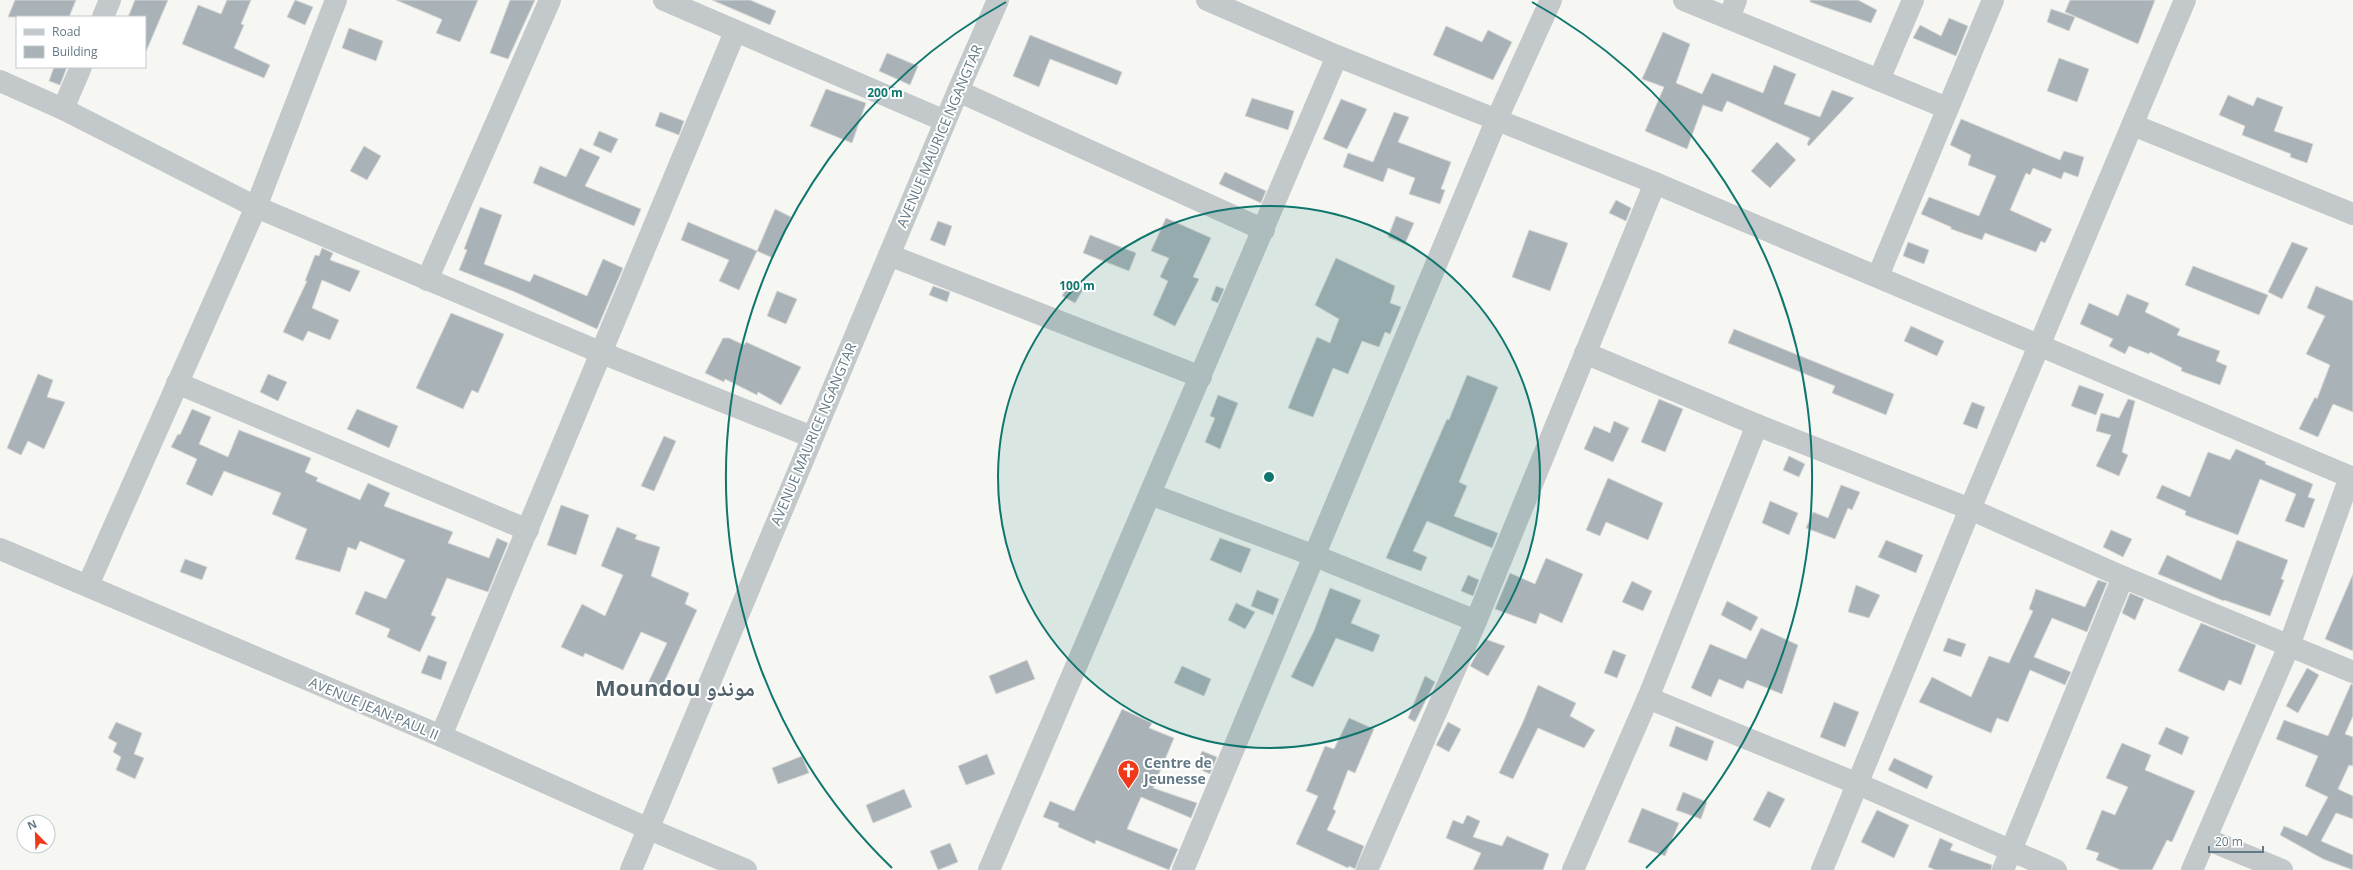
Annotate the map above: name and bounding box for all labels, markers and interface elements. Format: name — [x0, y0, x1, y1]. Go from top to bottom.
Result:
legend — [16, 16, 146, 68]
text: Road — [52, 23, 81, 40]
street label: AVENUE MAURICE NGANGTAR — [892, 41, 986, 230]
text: Building — [52, 43, 98, 60]
text: 200 m — [867, 84, 903, 101]
text: 100 m — [1059, 277, 1095, 294]
street label: AVENUE MAURICE NGANGTAR — [766, 339, 860, 528]
centre of rings — [1262, 470, 1276, 484]
street label: AVENUE JEAN-PAUL II — [306, 672, 442, 744]
district label: Moundou موندو — [595, 672, 755, 702]
place label: Centre de Jeunesse — [1142, 753, 1212, 788]
church icon: Centre de Jeunesse — [1116, 757, 1142, 790]
north arrow — [16, 814, 56, 854]
text: N — [25, 816, 39, 833]
scale bar — [2209, 828, 2263, 854]
text: 20 m — [2215, 833, 2243, 850]

